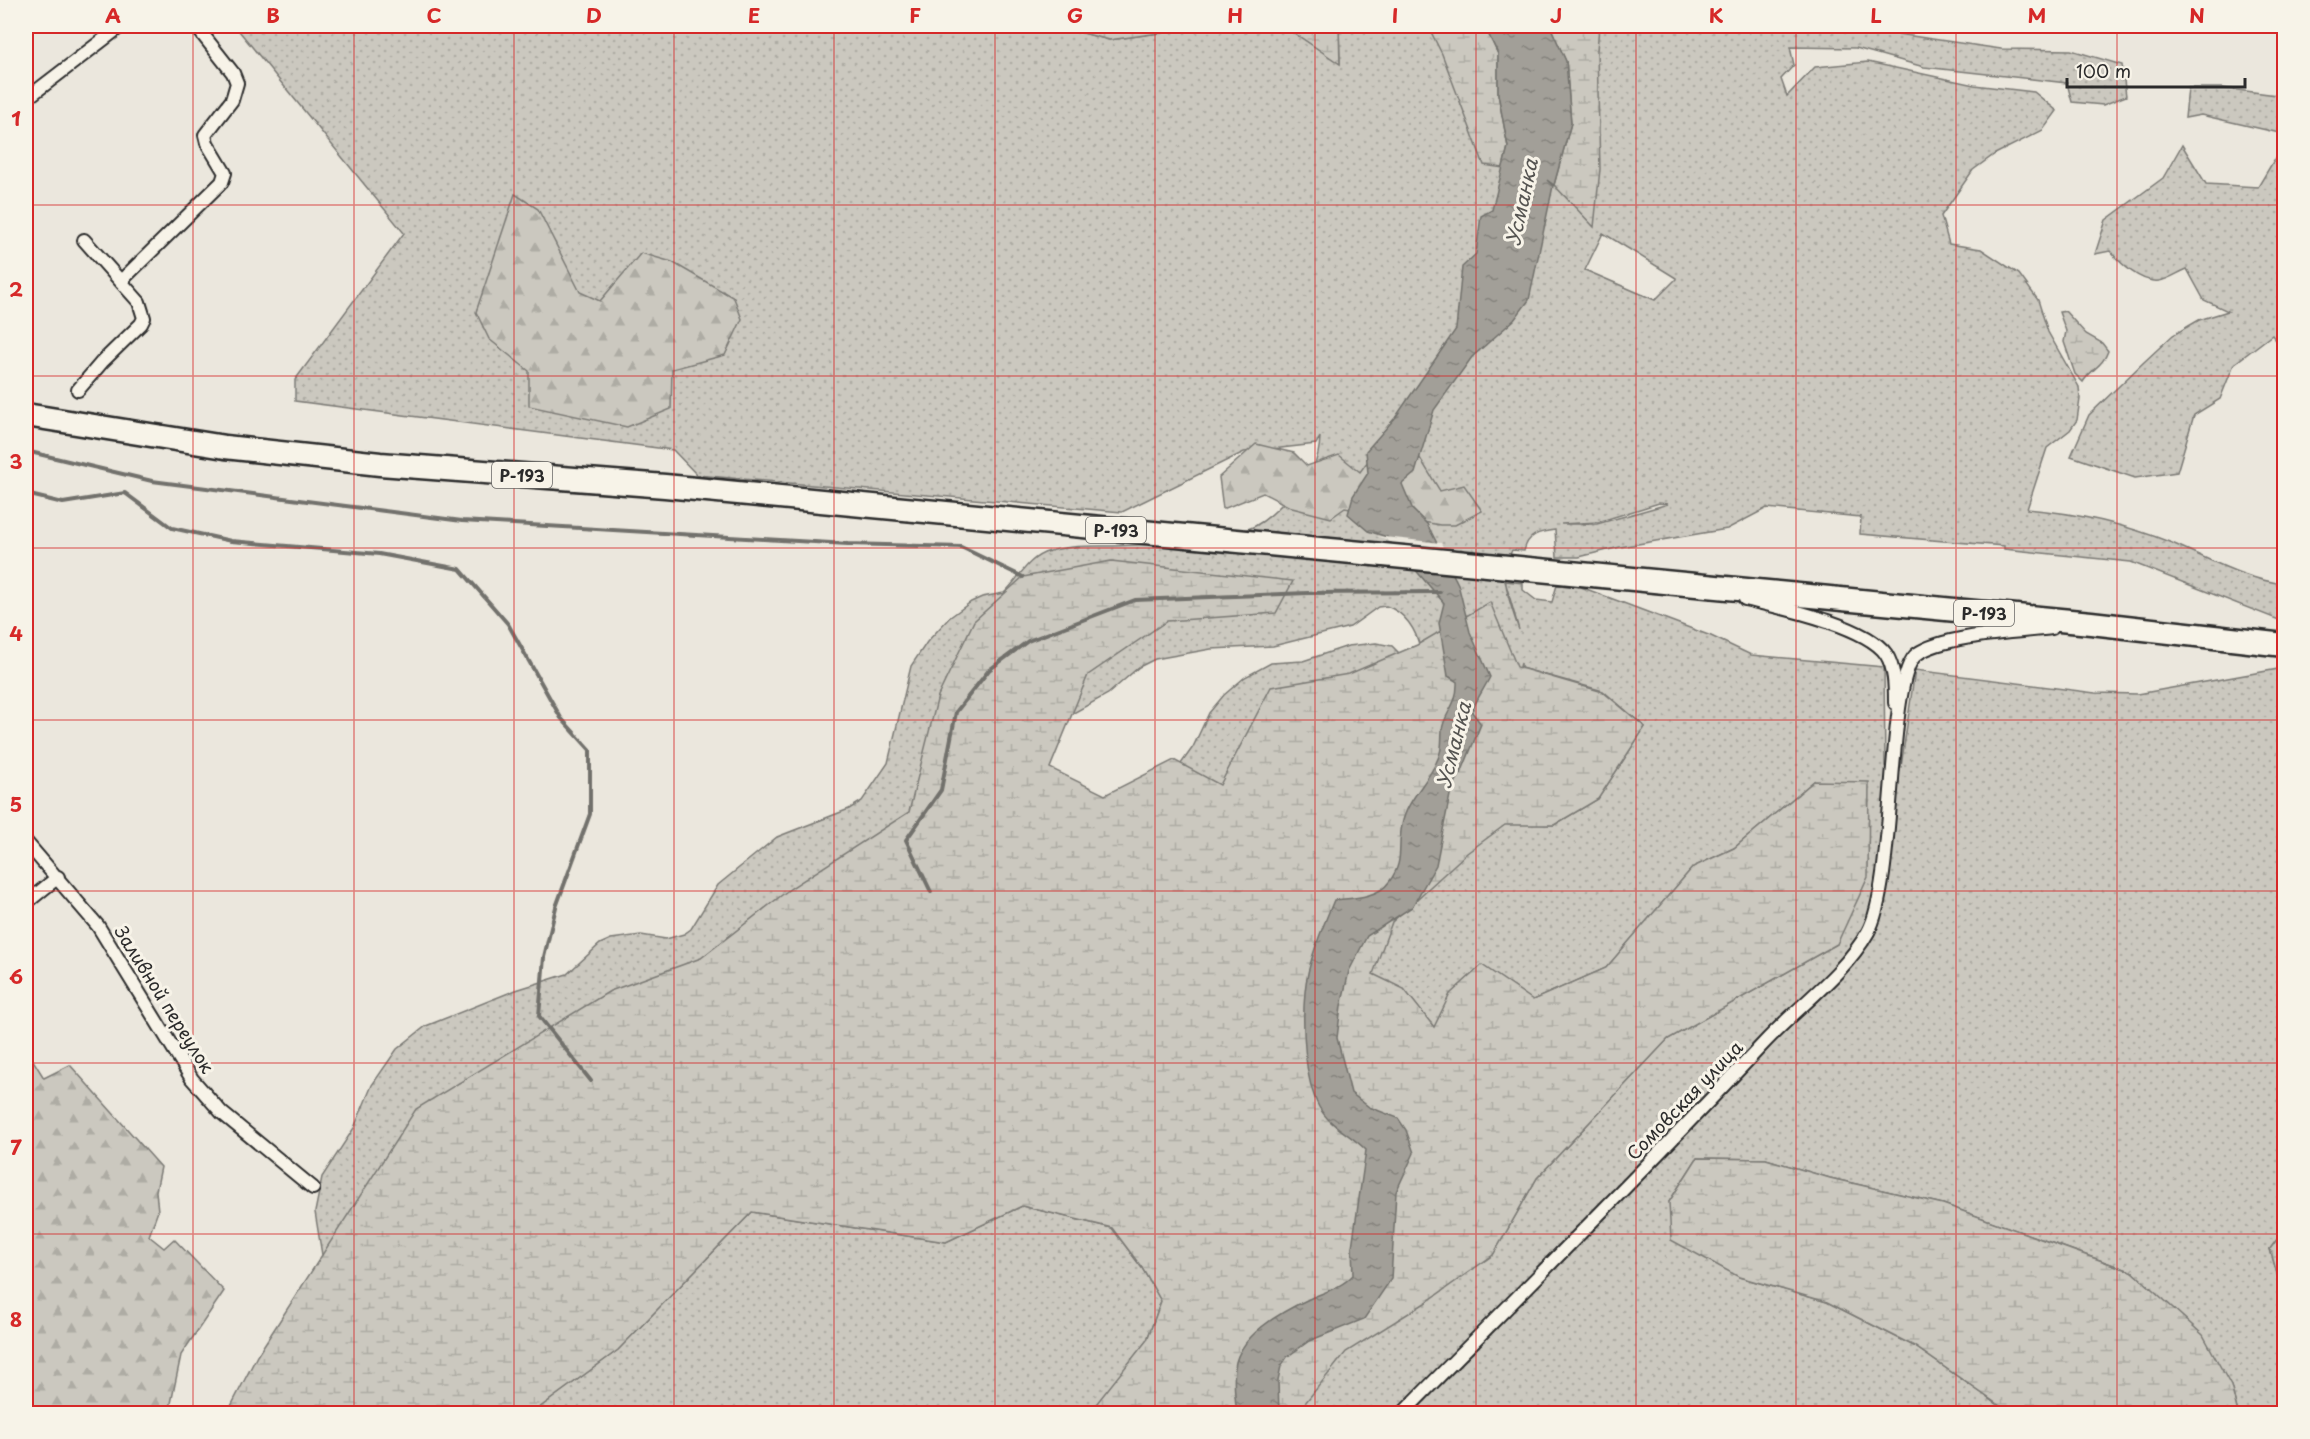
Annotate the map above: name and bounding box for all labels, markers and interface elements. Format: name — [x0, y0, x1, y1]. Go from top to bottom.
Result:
text: A — [105, 0, 121, 30]
text: B — [266, 0, 280, 30]
text: C — [426, 0, 442, 30]
text: D — [586, 0, 602, 30]
text: E — [748, 0, 760, 30]
text: F — [909, 0, 921, 30]
text: G — [1067, 0, 1083, 30]
text: H — [1227, 0, 1243, 30]
text: I — [1392, 0, 1398, 30]
text: J — [1550, 0, 1562, 30]
text: K — [1709, 0, 1724, 30]
text: L — [1870, 0, 1882, 30]
text: M — [2028, 0, 2046, 30]
text: N — [2189, 0, 2205, 30]
scale bar — [2067, 51, 2246, 89]
text: 100 m — [2076, 57, 2131, 84]
text: 1 — [11, 103, 21, 133]
water label: Усманка — [1497, 155, 1545, 248]
text: 2 — [9, 274, 23, 304]
text: 3 — [9, 446, 23, 476]
road number: Р-193 — [492, 462, 552, 488]
road number: Р-193 — [1086, 517, 1146, 543]
road number: Р-193 — [1954, 600, 2014, 626]
text: 4 — [9, 618, 23, 648]
water label: Усманка — [1428, 698, 1478, 791]
text: 5 — [10, 789, 22, 819]
street label: Заливной переулок — [108, 919, 222, 1078]
text: 6 — [9, 961, 23, 991]
street label: Сомовская улица — [1620, 1034, 1749, 1166]
text: 7 — [10, 1132, 22, 1162]
text: 8 — [10, 1304, 22, 1334]

